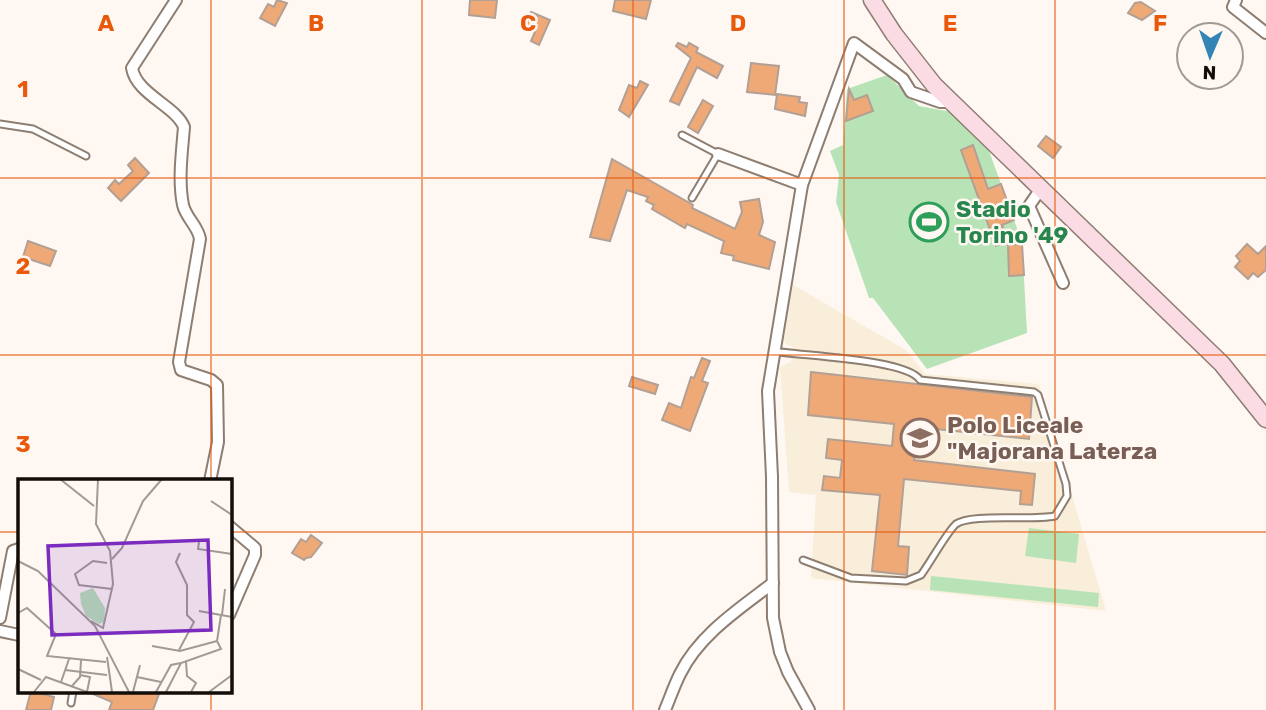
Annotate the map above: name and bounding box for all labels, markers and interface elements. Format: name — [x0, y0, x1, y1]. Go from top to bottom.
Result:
text: A — [98, 9, 115, 37]
text: B — [308, 9, 324, 37]
text: C — [520, 9, 536, 37]
text: D — [730, 9, 746, 37]
text: E — [943, 9, 957, 37]
text: F — [1153, 9, 1167, 37]
north arrow — [1175, 21, 1245, 91]
text: N — [1202, 61, 1217, 84]
text: 1 — [17, 75, 29, 103]
place label: Stadio Torino '49 — [956, 195, 1068, 249]
sports icon: Stadio Torino '49 — [908, 201, 950, 243]
text: 2 — [16, 252, 30, 280]
place label: Polo Liceale "Majorana Laterza — [947, 411, 1157, 465]
school or university icon: Polo Liceale "Majorana Laterza — [899, 417, 941, 459]
text: 3 — [15, 430, 31, 458]
inset map — [18, 479, 231, 692]

